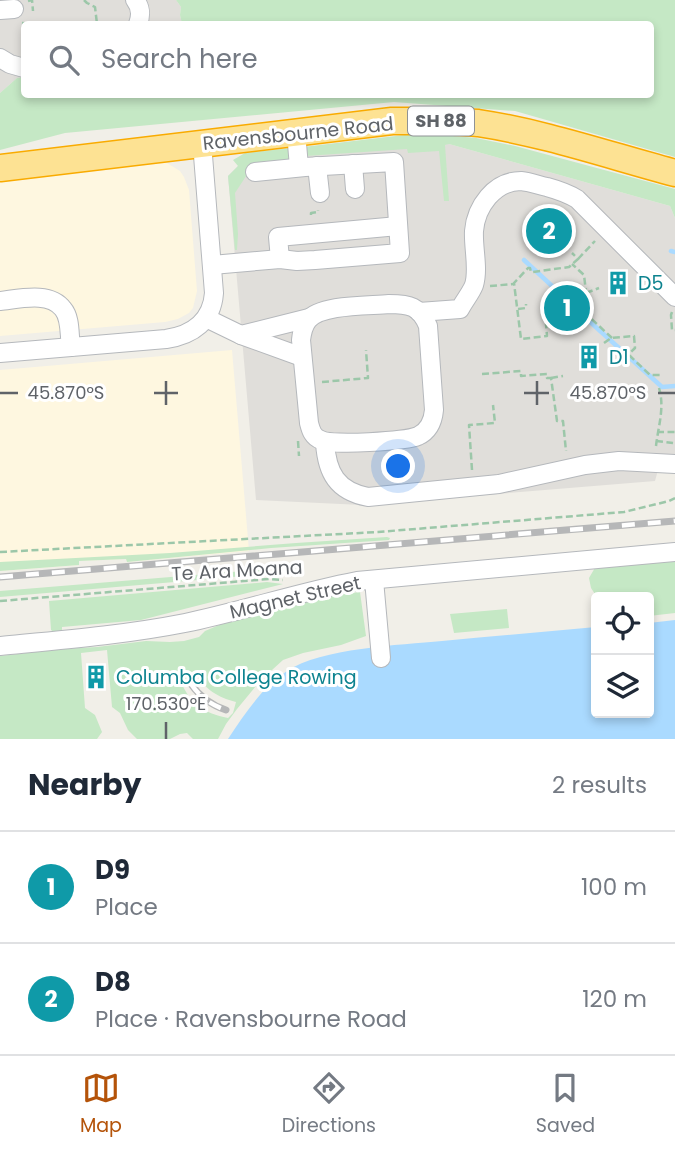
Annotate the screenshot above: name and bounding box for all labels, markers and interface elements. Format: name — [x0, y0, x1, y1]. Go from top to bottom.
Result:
search box — [21, 21, 654, 98]
icon: search — [45, 41, 83, 79]
text: Search here — [101, 41, 258, 77]
road number: SH 88 — [408, 106, 474, 136]
street label: Ravensbourne Road — [201, 110, 395, 157]
pin: 2 — [526, 205, 572, 257]
building icon: D5 — [604, 269, 632, 297]
place label: D5 — [638, 270, 663, 297]
pin: 1 — [544, 282, 590, 334]
building icon: D1 — [575, 343, 603, 371]
place label: D1 — [609, 344, 629, 371]
text: 45.870°S — [28, 380, 104, 405]
text: 45.870°S — [570, 380, 646, 405]
your location — [381, 449, 415, 483]
street label: Te Ara Moana — [171, 554, 303, 587]
street label: Magnet Street — [227, 569, 363, 626]
map controls — [591, 592, 654, 718]
button: locate — [591, 592, 654, 655]
button: layers — [591, 655, 654, 718]
building icon: Columba College Rowing — [82, 663, 110, 691]
place label: Columba College Rowing — [116, 664, 357, 691]
text: 170.530°E — [126, 691, 206, 716]
text: Nearby — [28, 763, 142, 806]
text: 2 results — [552, 769, 647, 801]
text: D9 — [95, 852, 130, 888]
text: 1 — [47, 871, 55, 903]
text: 100 m — [581, 871, 647, 903]
text: Place — [95, 891, 158, 923]
text: D8 — [95, 964, 131, 1000]
text: 2 — [44, 983, 58, 1015]
text: 120 m — [582, 983, 647, 1015]
text: Place · Ravensbourne Road — [95, 1003, 407, 1035]
tab: Map — [80, 1069, 122, 1140]
tab: Directions — [282, 1069, 376, 1140]
tab: Saved — [536, 1069, 595, 1140]

